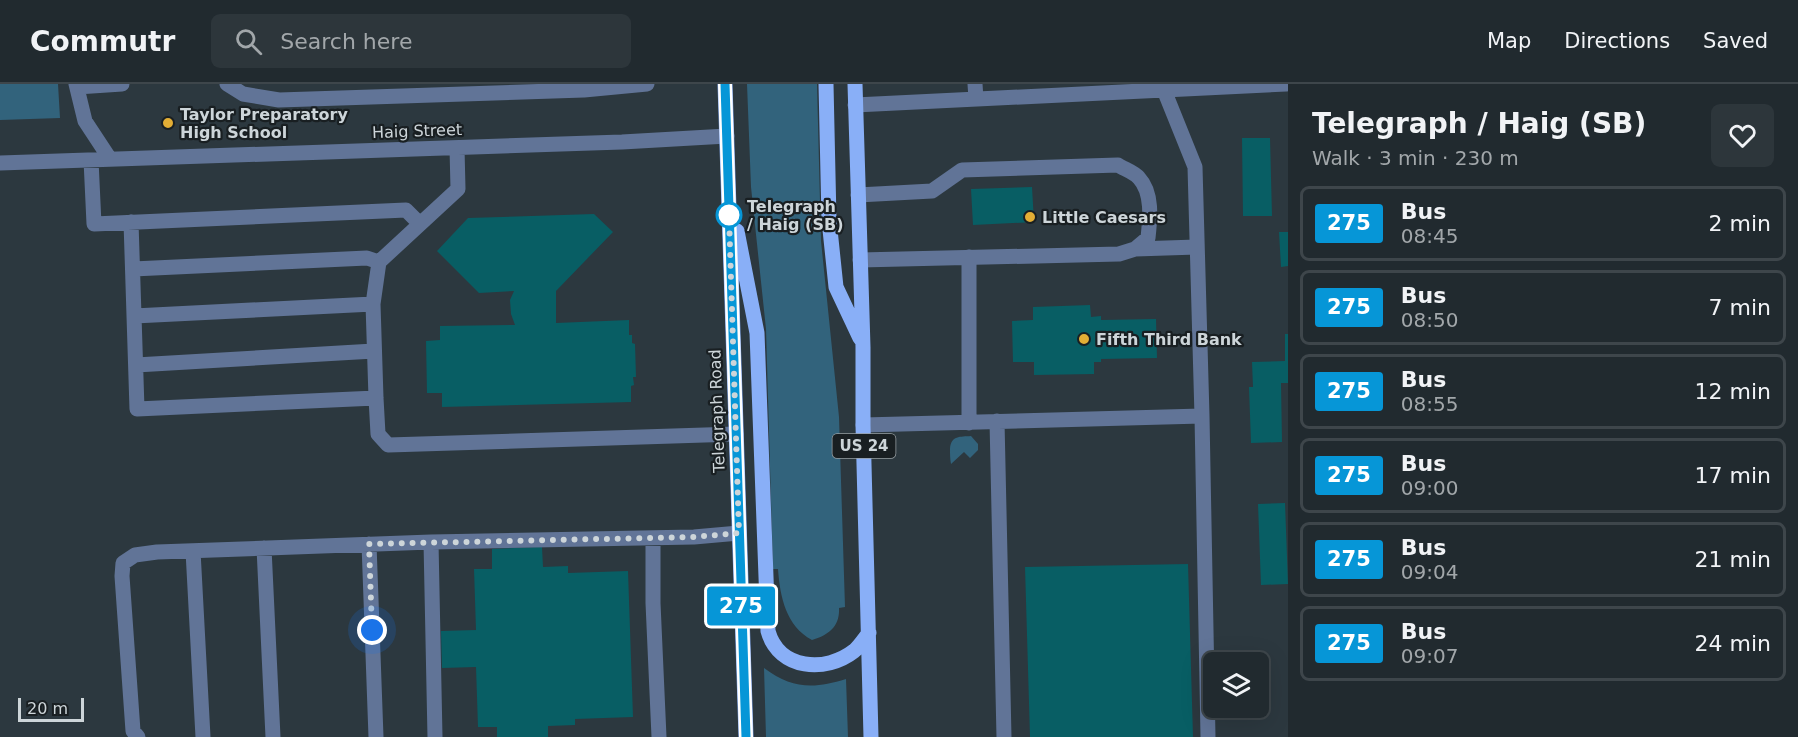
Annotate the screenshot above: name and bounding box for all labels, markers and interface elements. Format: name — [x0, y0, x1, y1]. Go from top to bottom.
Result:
search box — [211, 14, 631, 68]
text: Commutr — [30, 25, 175, 58]
icon: search — [232, 25, 265, 58]
text: Search here — [280, 29, 412, 54]
text: Map — [1487, 29, 1531, 53]
text: Directions — [1564, 29, 1670, 53]
text: Saved — [1703, 29, 1768, 53]
button: heart — [1711, 104, 1774, 167]
place label: Taylor Preparatory High School — [180, 105, 348, 142]
text: Telegraph / Haig (SB) — [1312, 107, 1646, 140]
marker: Taylor Preparatory High School — [161, 116, 175, 130]
street label: Haig Street — [372, 120, 462, 142]
text: Walk · 3 min · 230 m — [1312, 146, 1519, 170]
place label: Telegraph / Haig (SB) — [747, 197, 843, 234]
text: Bus — [1401, 199, 1446, 224]
marker: Telegraph / Haig (SB) — [716, 202, 742, 228]
place label: Little Caesars — [1042, 208, 1166, 227]
marker: Little Caesars — [1023, 210, 1037, 224]
text: 275 — [1327, 211, 1371, 235]
text: 2 min — [1709, 211, 1771, 236]
text: 08:45 — [1401, 224, 1458, 248]
text: Bus — [1401, 283, 1446, 308]
text: 275 — [1327, 295, 1371, 319]
text: 7 min — [1709, 295, 1771, 320]
text: 08:50 — [1401, 308, 1458, 332]
place label: Fifth Third Bank — [1096, 330, 1242, 349]
marker: Fifth Third Bank — [1077, 332, 1091, 346]
street label: Telegraph Road — [705, 349, 729, 474]
text: Bus — [1401, 367, 1446, 392]
text: 275 — [1327, 379, 1371, 403]
text: 12 min — [1695, 379, 1771, 404]
text: 08:55 — [1401, 392, 1458, 416]
road number: US 24 — [832, 434, 896, 458]
text: Bus — [1401, 451, 1446, 476]
text: 275 — [1327, 463, 1371, 487]
text: 17 min — [1695, 463, 1771, 488]
text: 09:00 — [1401, 476, 1458, 500]
text: Bus — [1401, 535, 1446, 560]
text: 275 — [1327, 547, 1371, 571]
text: 21 min — [1695, 547, 1771, 572]
text: 09:04 — [1401, 560, 1458, 584]
line badge: 275 — [706, 586, 776, 626]
text: 275 — [719, 594, 763, 618]
your location — [357, 615, 387, 645]
text: Bus — [1401, 619, 1446, 644]
text: 275 — [1327, 631, 1371, 655]
text: 24 min — [1695, 631, 1771, 656]
text: 09:07 — [1401, 644, 1458, 668]
map controls — [1203, 652, 1269, 718]
button: layers — [1203, 652, 1269, 718]
scale bar — [18, 695, 84, 722]
text: 20 m — [27, 699, 68, 718]

